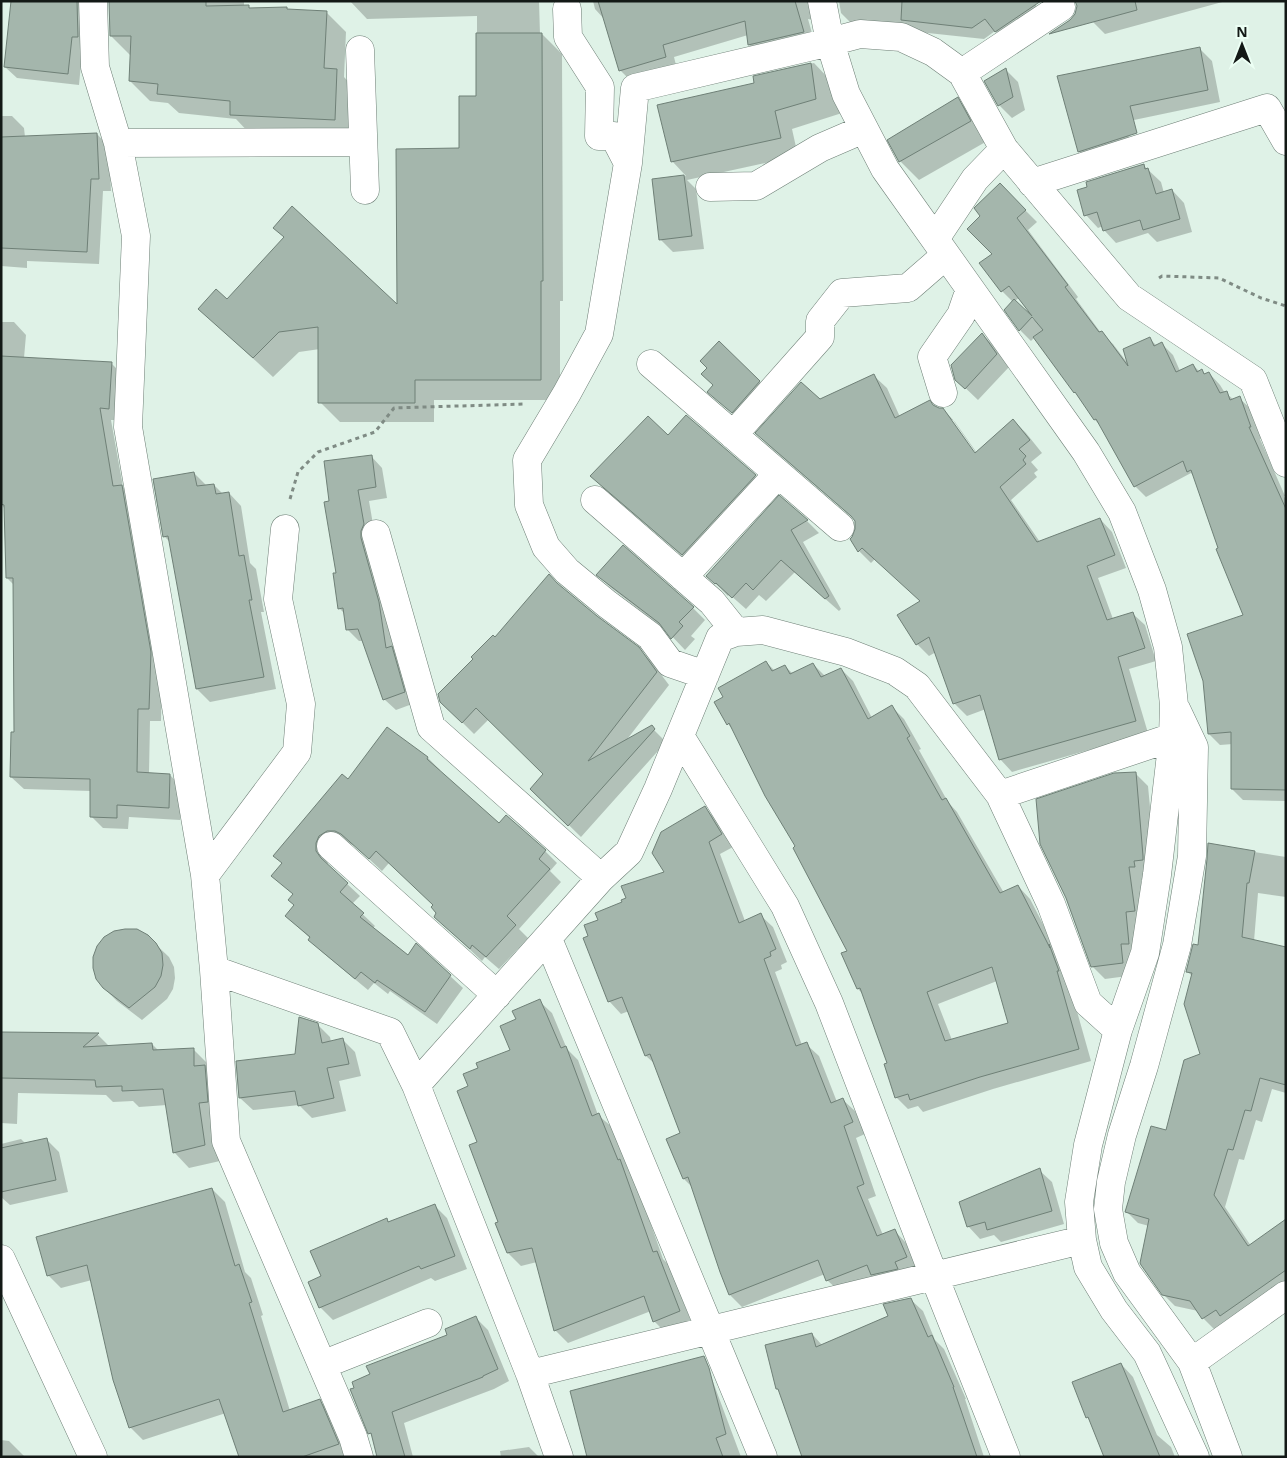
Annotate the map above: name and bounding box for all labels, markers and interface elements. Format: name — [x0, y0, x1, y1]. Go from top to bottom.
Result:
north arrow — [1217, 20, 1267, 70]
text: N — [1236, 22, 1248, 41]

